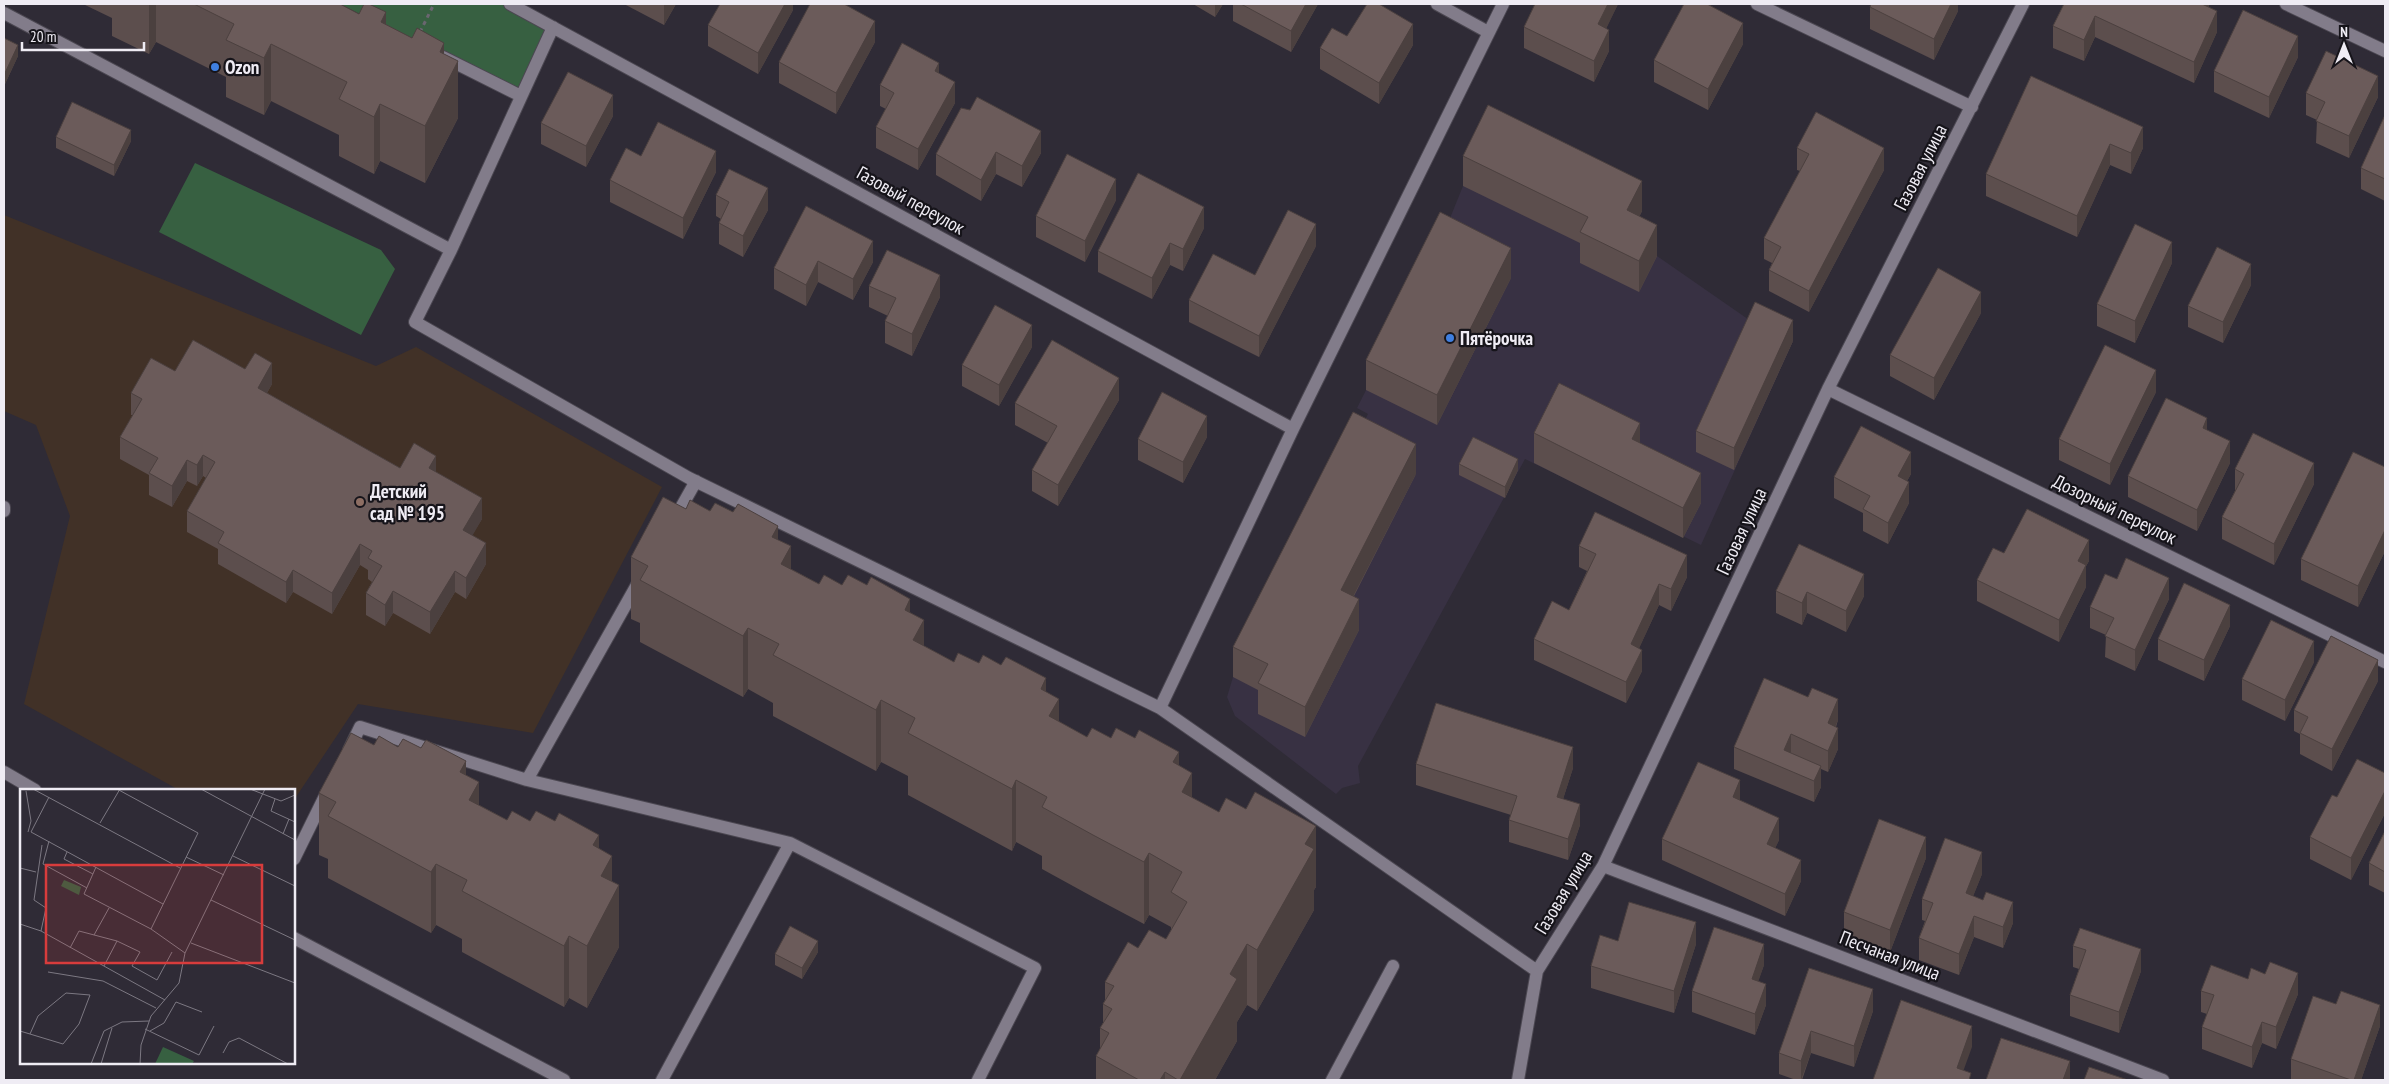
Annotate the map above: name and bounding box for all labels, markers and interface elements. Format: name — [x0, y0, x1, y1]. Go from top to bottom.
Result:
scale bar — [22, 20, 145, 52]
north arrow — [2319, 20, 2369, 70]
text: N — [2340, 23, 2348, 41]
text: 20 m — [30, 27, 56, 46]
place label: Ozon — [225, 55, 259, 79]
marker: Ozon — [209, 61, 221, 73]
street label: Газовая улица — [1888, 120, 1952, 214]
street label: Газовый переулок — [853, 160, 970, 240]
place label: Пятёрочка — [1460, 326, 1533, 350]
marker: Пятёрочка — [1444, 332, 1456, 344]
street label: Дозорный переулок — [2049, 469, 2181, 549]
place label: Детский сад № 195 — [370, 479, 445, 525]
street label: Газовая улица — [1710, 484, 1772, 578]
marker: Детский сад № 195 — [354, 496, 366, 508]
inset map — [20, 789, 295, 1064]
street label: Газовая улица — [1529, 846, 1597, 938]
street label: Песчаная улица — [1836, 925, 1944, 985]

